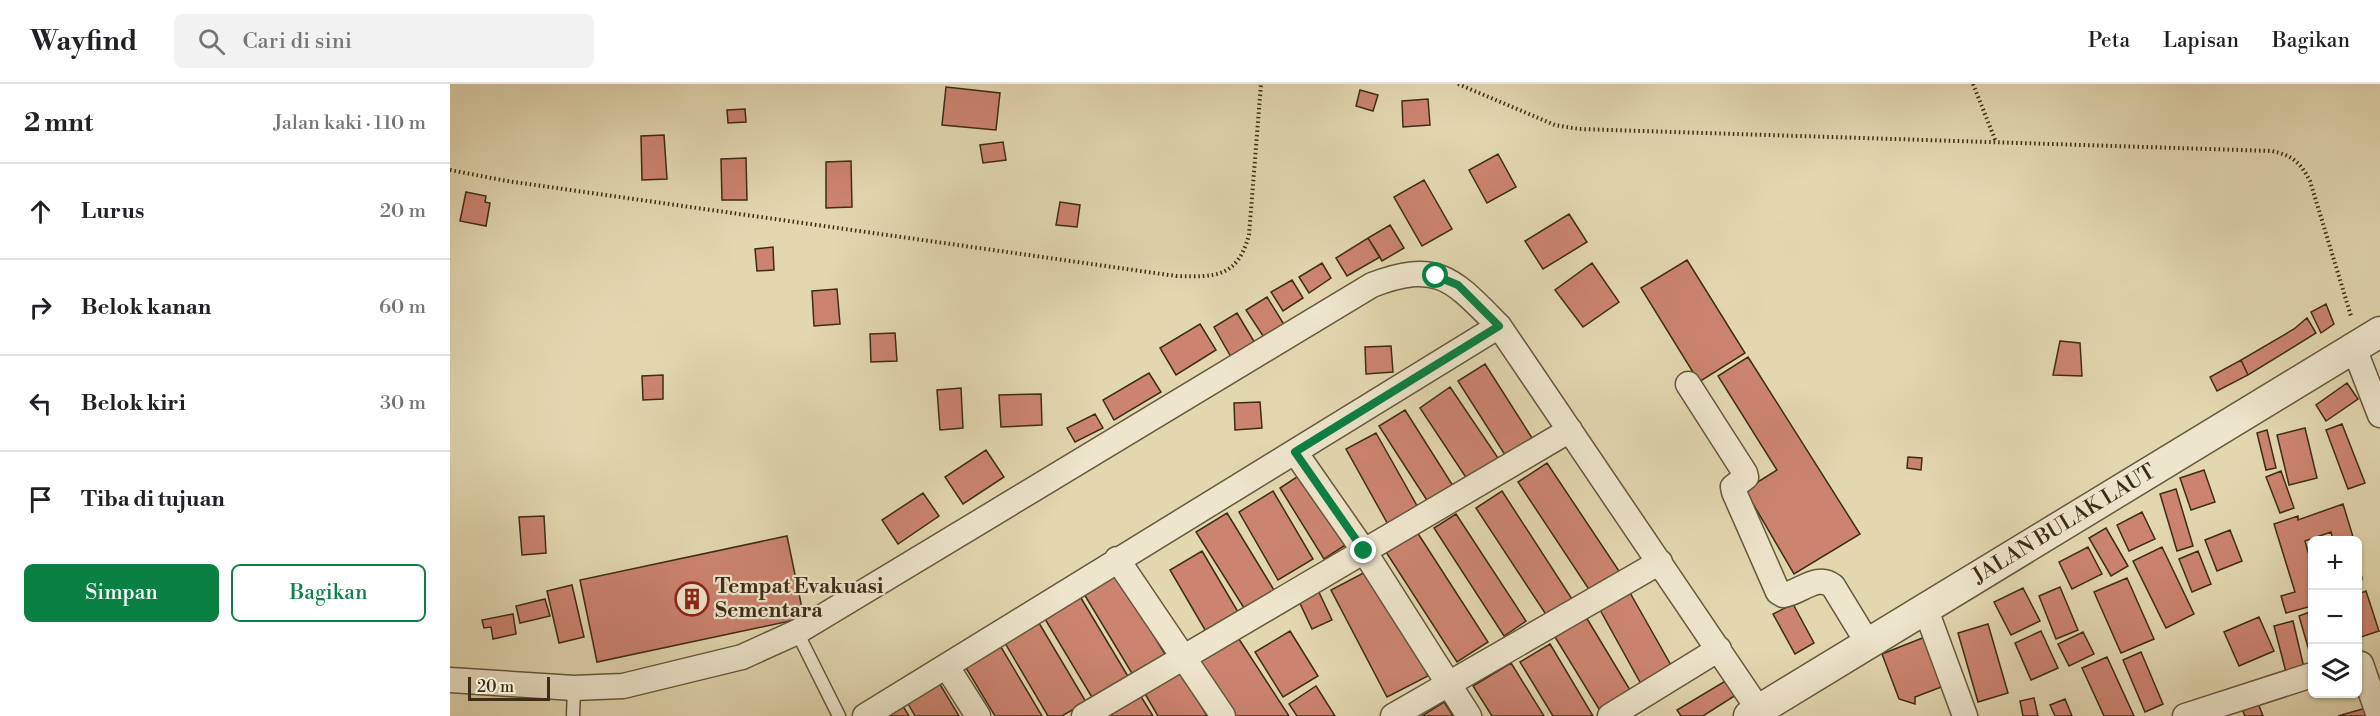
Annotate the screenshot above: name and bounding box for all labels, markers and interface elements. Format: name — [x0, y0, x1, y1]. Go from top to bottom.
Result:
search box — [174, 14, 594, 68]
text: Wayfind — [30, 24, 138, 59]
icon: search — [195, 25, 228, 58]
text: Cari di sini — [243, 28, 352, 55]
text: Peta — [2088, 28, 2130, 54]
text: Lapisan — [2163, 28, 2239, 54]
text: Bagikan — [2272, 28, 2350, 54]
text: 2 mnt — [24, 107, 93, 139]
text: Jalan kaki · 110 m — [273, 111, 426, 136]
icon: ahead — [24, 195, 57, 228]
text: Lurus — [81, 198, 144, 225]
text: 20 m — [380, 199, 426, 224]
route start — [1422, 262, 1448, 288]
icon: right — [24, 291, 57, 324]
text: Belok kanan — [81, 294, 211, 321]
text: 60 m — [379, 295, 426, 320]
icon: left — [24, 387, 57, 420]
text: Belok kiri — [81, 390, 186, 417]
text: 30 m — [380, 391, 426, 416]
street label: JALAN BULAK LAUT — [1967, 459, 2160, 590]
icon: arrive — [24, 483, 57, 516]
text: Tiba di tujuan — [81, 486, 225, 513]
map controls — [2308, 536, 2362, 698]
button: + — [2308, 536, 2362, 590]
route end — [1350, 537, 1376, 563]
button: Simpan — [24, 564, 219, 622]
button: Bagikan — [231, 564, 426, 622]
place label: Tempat Evakuasi Sementara — [715, 574, 884, 624]
building icon: Tempat Evakuasi Sementara — [674, 581, 710, 617]
button: − — [2308, 590, 2362, 644]
button: layers — [2308, 644, 2362, 698]
scale bar — [468, 674, 550, 702]
text: 20 m — [477, 677, 514, 697]

